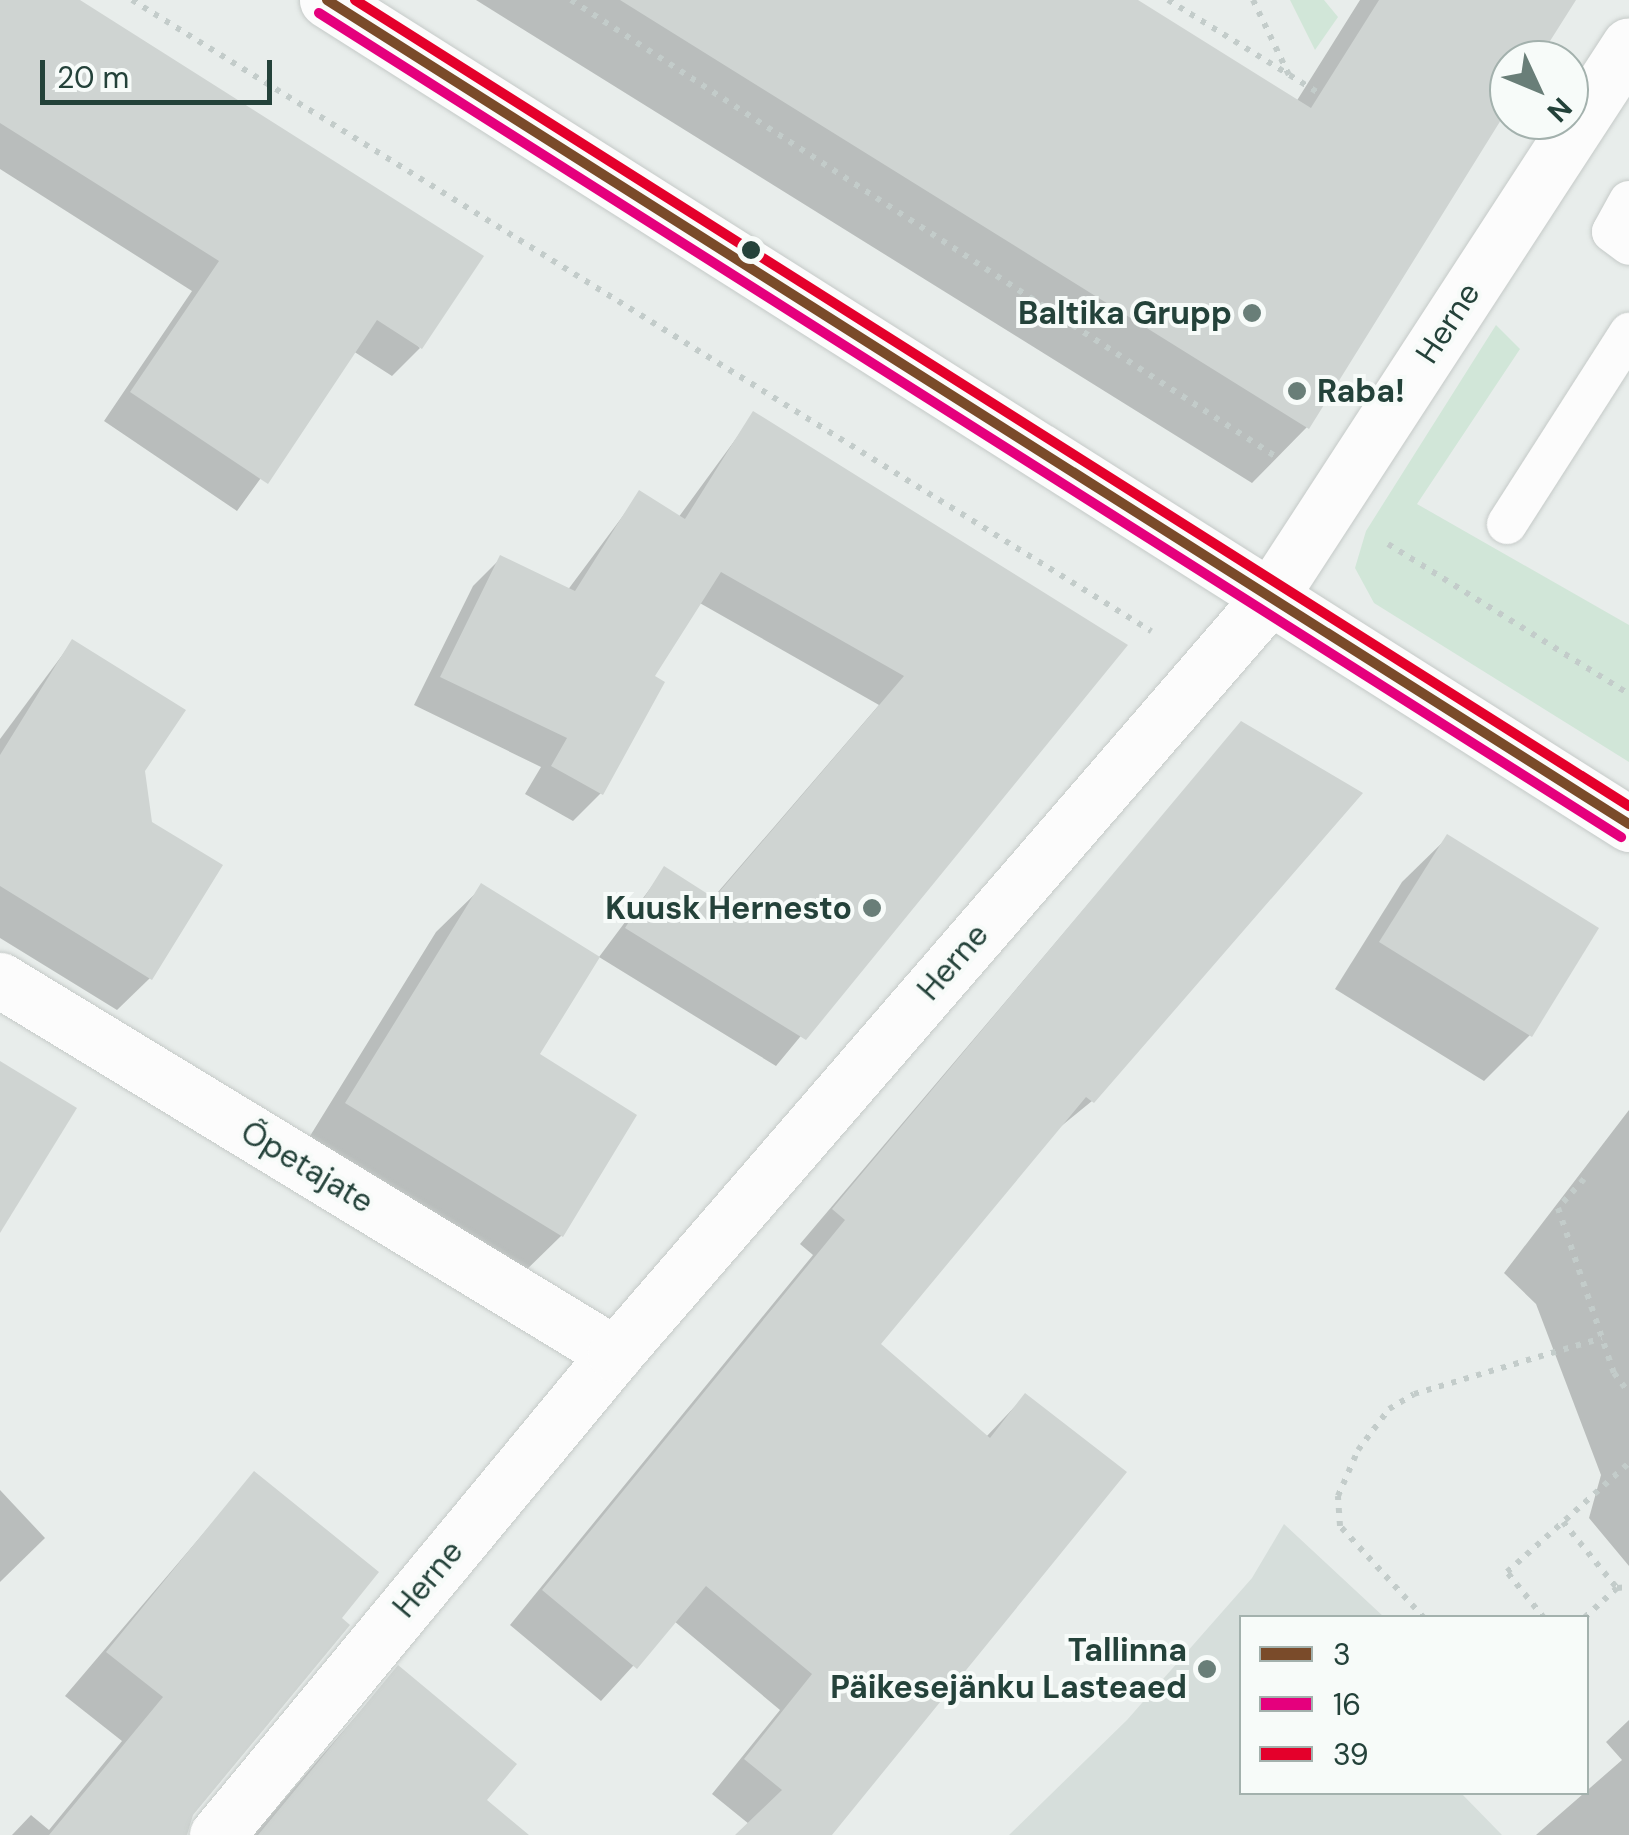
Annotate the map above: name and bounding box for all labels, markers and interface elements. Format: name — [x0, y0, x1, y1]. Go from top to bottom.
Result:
scale bar — [45, 40, 278, 102]
north arrow — [1489, 40, 1589, 140]
text: 20 m — [57, 58, 129, 97]
text: N — [1539, 90, 1580, 130]
unlabelled marker — [741, 240, 761, 260]
street label: Herne — [1408, 275, 1488, 371]
place label: Baltika Grupp — [1018, 294, 1232, 332]
marker: Baltika Grupp — [1241, 302, 1263, 324]
place label: Raba! — [1317, 372, 1405, 410]
marker: Raba! — [1286, 380, 1308, 402]
place label: Kuusk Hernesto — [605, 889, 852, 927]
marker: Kuusk Hernesto — [861, 897, 883, 919]
street label: Herne — [910, 916, 996, 1008]
street label: Õpetajate — [234, 1113, 380, 1221]
street label: Herne — [385, 1533, 471, 1625]
legend — [1239, 1615, 1589, 1795]
place label: Tallinna Päikesejänku Lasteaed — [830, 1632, 1187, 1707]
text: 3 — [1333, 1635, 1351, 1674]
marker: Tallinna Päikesejänku Lasteaed — [1196, 1658, 1218, 1680]
text: 16 — [1333, 1685, 1361, 1724]
text: 39 — [1333, 1735, 1369, 1774]

